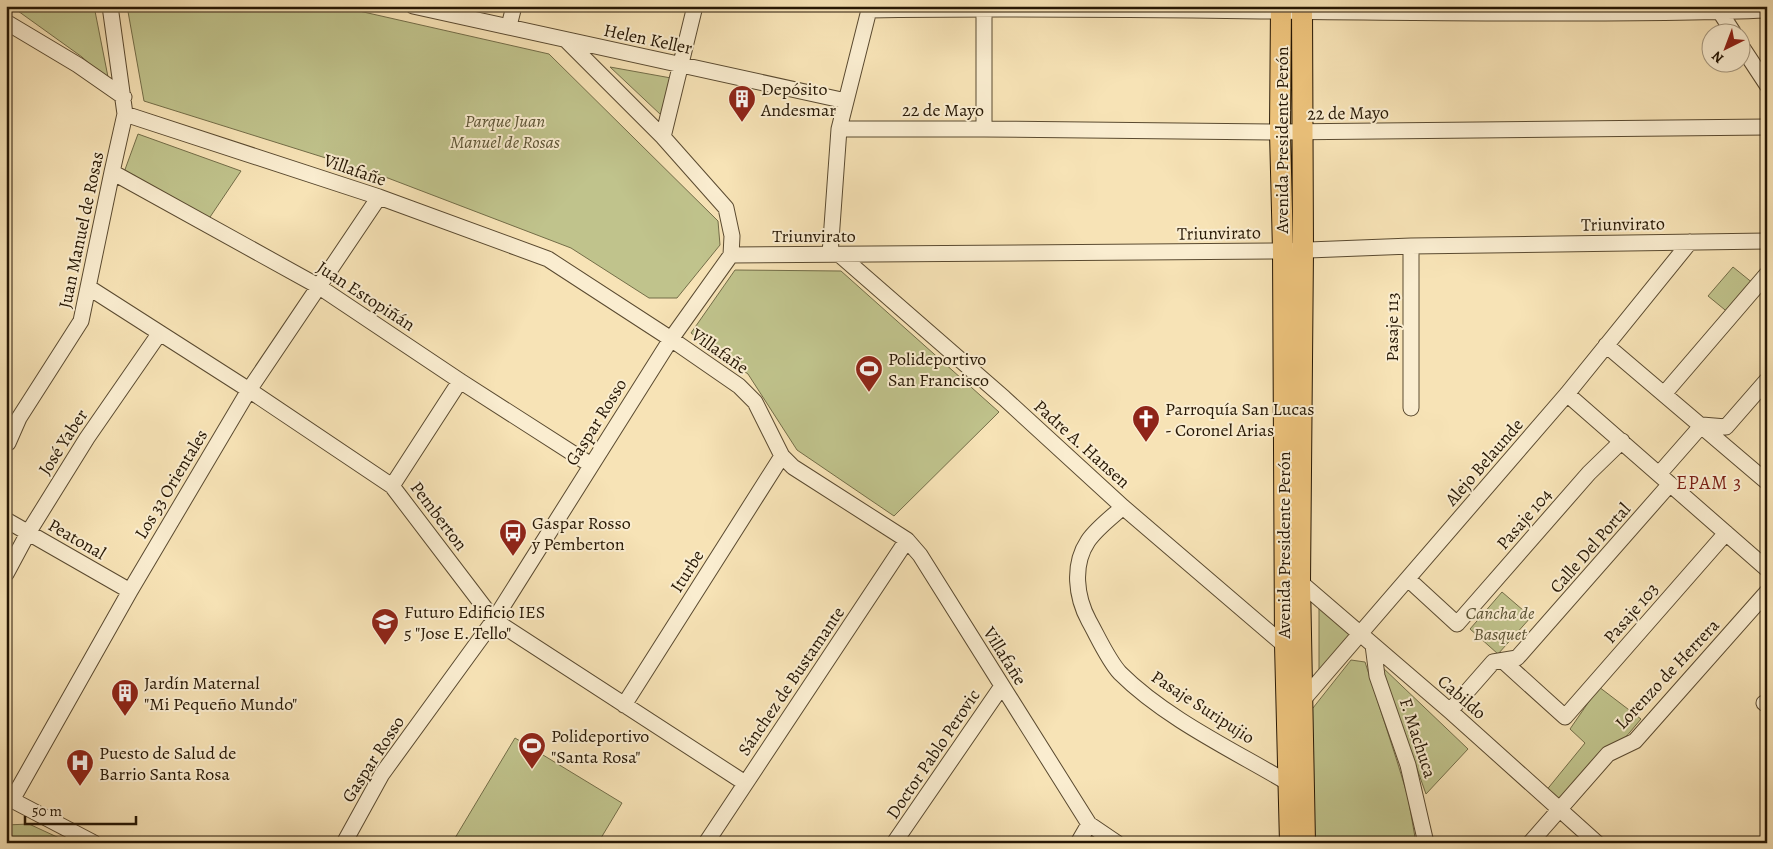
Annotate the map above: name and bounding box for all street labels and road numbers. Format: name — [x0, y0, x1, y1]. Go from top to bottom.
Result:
street label: Helen Keller — [602, 18, 694, 60]
street label: Avenida Presidente Perón — [1270, 46, 1294, 235]
street label: 22 de Mayo — [902, 98, 984, 122]
street label: 22 de Mayo — [1307, 100, 1389, 126]
street label: Villafañe — [319, 148, 390, 192]
street label: Juan Manuel de Rosas — [53, 149, 109, 311]
street label: Triunvirato — [1581, 211, 1665, 237]
street label: Triunvirato — [1177, 220, 1261, 246]
street label: Triunvirato — [772, 224, 856, 248]
street label: Juan Estopiñán — [312, 255, 420, 337]
street label: Pasaje 113 — [1380, 292, 1404, 362]
street label: Villafañe — [686, 322, 753, 379]
street label: Gaspar Rosso — [560, 374, 632, 470]
street label: Padre A. Hansen — [1029, 394, 1135, 494]
street label: José Yaber — [33, 404, 93, 480]
street label: Alejo Belaunde — [1439, 413, 1529, 512]
street label: Los 33 Orientales — [129, 425, 213, 543]
street label: Avenida Presidente Perón — [1272, 451, 1296, 640]
street label: Pemberton — [405, 476, 473, 556]
street label: Pasaje 104 — [1491, 483, 1557, 555]
street label: Calle Del Portal — [1544, 497, 1636, 598]
street label: Peatonal — [44, 513, 111, 565]
street label: Iturbe — [665, 545, 709, 597]
street label: Pasaje 103 — [1598, 578, 1664, 648]
street label: Sánchez de Bustamante — [732, 602, 850, 760]
street label: Lorenzo de Herrera — [1609, 613, 1725, 734]
street label: Villafañe — [977, 621, 1032, 690]
street label: Pasaje Suripujio — [1147, 665, 1259, 749]
street label: Cabildo — [1433, 669, 1491, 725]
street label: Doctor Pablo Perovic — [881, 684, 985, 824]
street label: F. Machuca — [1394, 695, 1442, 782]
street label: Gaspar Rosso — [336, 711, 410, 807]

